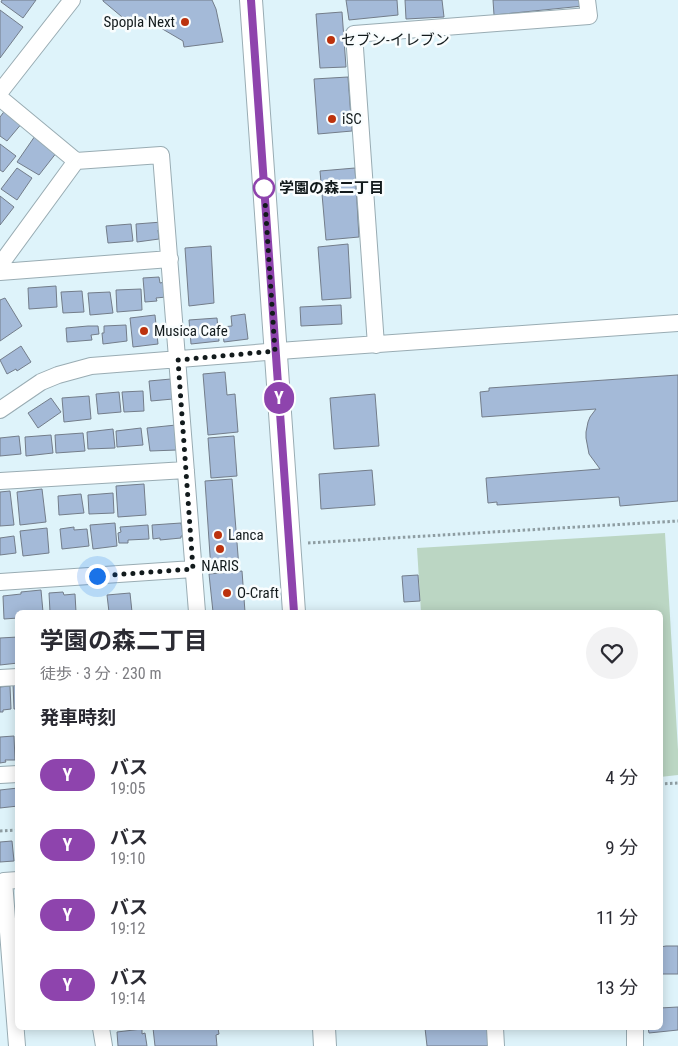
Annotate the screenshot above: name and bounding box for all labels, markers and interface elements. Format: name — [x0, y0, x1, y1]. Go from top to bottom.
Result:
place label: Spopla Next — [103, 13, 175, 31]
marker: Spopla Next — [179, 16, 191, 28]
place label: セブン-イレブン — [341, 31, 450, 49]
marker: セブン-イレブン — [325, 34, 337, 46]
place label: iSC — [342, 110, 362, 128]
marker: iSC — [326, 113, 338, 125]
marker: 学園の森二丁目 — [253, 177, 275, 199]
place label: 学園の森二丁目 — [279, 179, 384, 197]
place label: Musica Cafe — [154, 322, 228, 340]
marker: Musica Cafe — [138, 325, 150, 337]
line badge: Y — [263, 382, 295, 414]
text: Y — [274, 387, 284, 408]
place label: Lanca — [228, 526, 264, 544]
marker: Lanca — [212, 529, 224, 541]
marker: NARIS — [214, 543, 226, 555]
place label: NARIS — [201, 557, 239, 575]
your location — [85, 564, 110, 589]
place label: O-Craft — [237, 584, 279, 602]
marker: O-Craft — [221, 587, 233, 599]
text: 学園の森二丁目 — [40, 627, 208, 655]
button: heart — [586, 627, 638, 679]
text: 徒歩 · 3 分 · 230 m — [40, 664, 161, 683]
text: 発車時刻 — [40, 706, 116, 729]
text: バス — [110, 756, 148, 779]
text: Y — [63, 764, 72, 785]
text: 4 分 — [605, 766, 638, 789]
text: 19:05 — [110, 779, 145, 798]
text: バス — [110, 826, 148, 849]
text: Y — [63, 834, 72, 855]
text: 9 分 — [605, 836, 638, 859]
text: 19:10 — [110, 849, 145, 868]
text: バス — [110, 896, 148, 919]
text: Y — [63, 904, 72, 925]
text: 11 分 — [596, 906, 638, 929]
text: 19:12 — [110, 919, 145, 938]
text: バス — [110, 966, 148, 989]
text: Y — [63, 974, 72, 995]
text: 13 分 — [596, 976, 638, 999]
text: 19:14 — [110, 989, 145, 1008]

